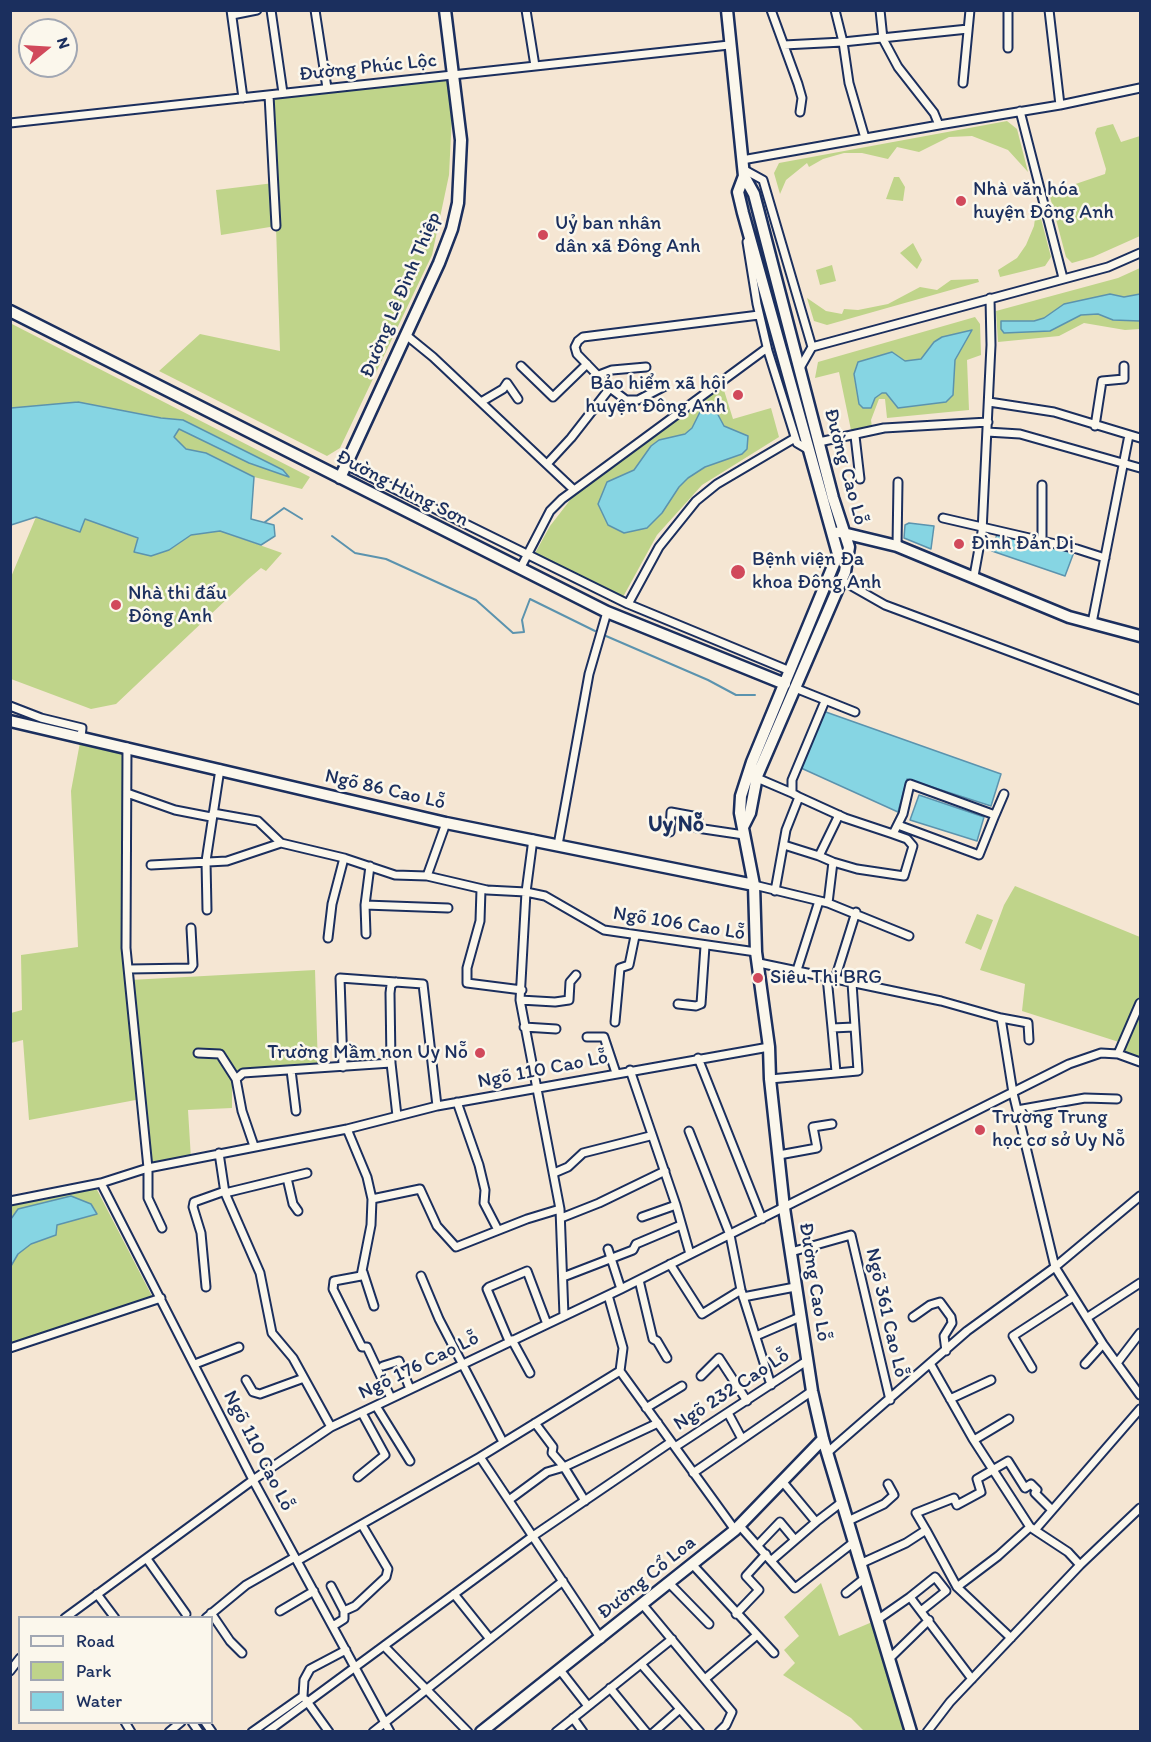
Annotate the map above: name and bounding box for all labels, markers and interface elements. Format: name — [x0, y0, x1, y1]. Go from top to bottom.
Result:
north arrow — [18, 18, 78, 78]
text: N — [53, 35, 74, 51]
street label: Đường Phúc Lộc — [298, 49, 438, 87]
place label: Nhà văn hóa huyện Đông Anh — [973, 178, 1114, 225]
marker: Nhà văn hóa huyện Đông Anh — [954, 194, 968, 208]
street label: Đường Lê Đình Thiệp — [355, 209, 447, 381]
place label: Uỷ ban nhân dân xã Đông Anh — [555, 212, 701, 259]
marker: Uỷ ban nhân dân xã Đông Anh — [536, 228, 550, 242]
place label: Bảo hiểm xã hội huyện Đông Anh — [585, 372, 726, 419]
marker: Bảo hiểm xã hội huyện Đông Anh — [731, 388, 745, 402]
street label: Đường Cao Lỗ — [818, 406, 872, 528]
street label: Đường Hùng Sơn — [332, 445, 472, 533]
place label: Đình Đản Dị — [971, 532, 1074, 556]
marker: Đình Đản Dị — [952, 537, 966, 551]
place label: Bệnh viện Đa khoa Đông Anh — [752, 548, 881, 595]
marker: Bệnh viện Đa khoa Đông Anh — [729, 563, 747, 581]
place label: Nhà thi đấu Đông Anh — [128, 582, 227, 629]
marker: Nhà thi đấu Đông Anh — [109, 598, 123, 612]
street label: Ngõ 86 Cao Lỗ — [322, 764, 448, 816]
district label: Uy Nỗ — [648, 812, 704, 838]
street label: Ngõ 106 Cao Lỗ — [611, 902, 747, 946]
place label: Siêu Thị BRG — [770, 966, 882, 990]
marker: Siêu Thị BRG — [751, 971, 765, 985]
place label: Trường Mầm non Uy Nỗ — [267, 1041, 468, 1065]
marker: Trường Mầm non Uy Nỗ — [473, 1046, 487, 1060]
street label: Ngõ 110 Cao Lỗ — [476, 1046, 610, 1094]
place label: Trường Trung học cơ sở Uy Nỗ — [992, 1106, 1125, 1153]
marker: Trường Trung học cơ sở Uy Nỗ — [973, 1123, 987, 1137]
street label: Đường Cao Lỗ — [793, 1221, 835, 1343]
street label: Ngõ 361 Cao Lỗ — [859, 1246, 913, 1380]
street label: Ngõ 176 Cao Lỗ — [355, 1326, 483, 1406]
street label: Ngõ 232 Cao Lỗ — [670, 1344, 794, 1436]
street label: Ngõ 110 Cao Lỗ — [217, 1387, 299, 1515]
street label: Đường Cổ Loa — [593, 1531, 701, 1625]
legend — [18, 1616, 213, 1724]
text: Road — [76, 1630, 115, 1652]
text: Park — [76, 1660, 111, 1682]
text: Water — [76, 1690, 122, 1712]

